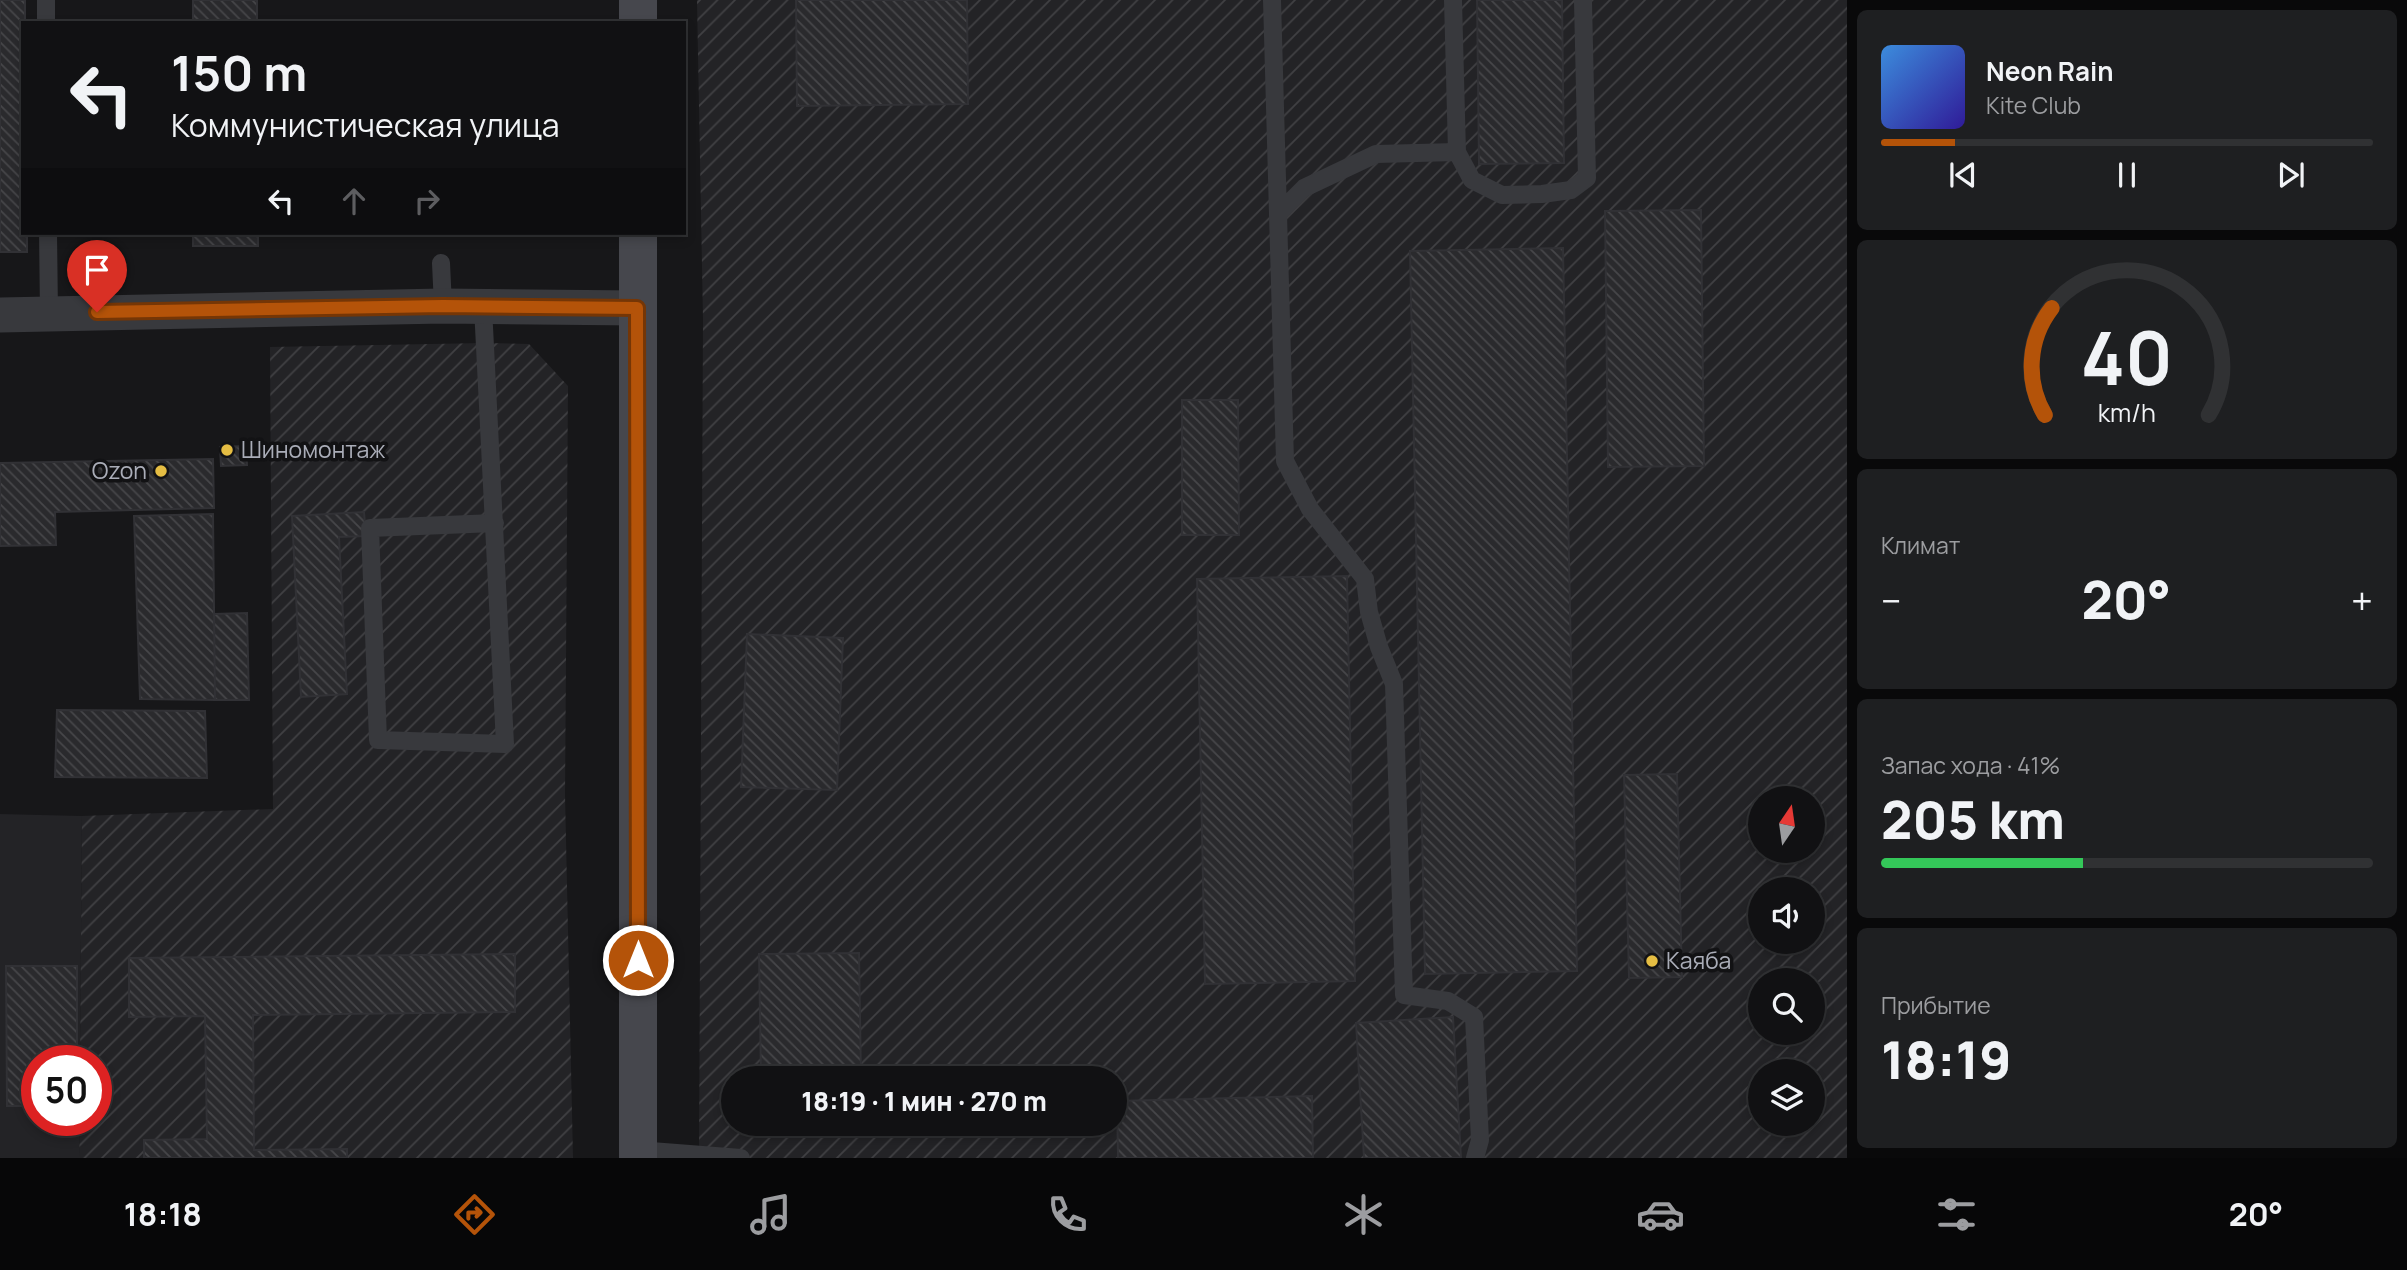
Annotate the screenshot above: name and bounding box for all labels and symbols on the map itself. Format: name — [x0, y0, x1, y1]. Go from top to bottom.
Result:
pin — [67, 240, 127, 312]
place label: Шиномонтаж — [241, 433, 385, 465]
marker: Шиномонтаж — [219, 442, 235, 458]
place label: Ozon — [92, 454, 147, 486]
marker: Ozon — [153, 463, 169, 479]
north arrow — [1748, 786, 1825, 863]
position arrow — [601, 923, 675, 997]
place label: Каяба — [1666, 944, 1731, 976]
marker: Каяба — [1644, 953, 1660, 969]
speed limit sign: 50 — [21, 1045, 112, 1136]

